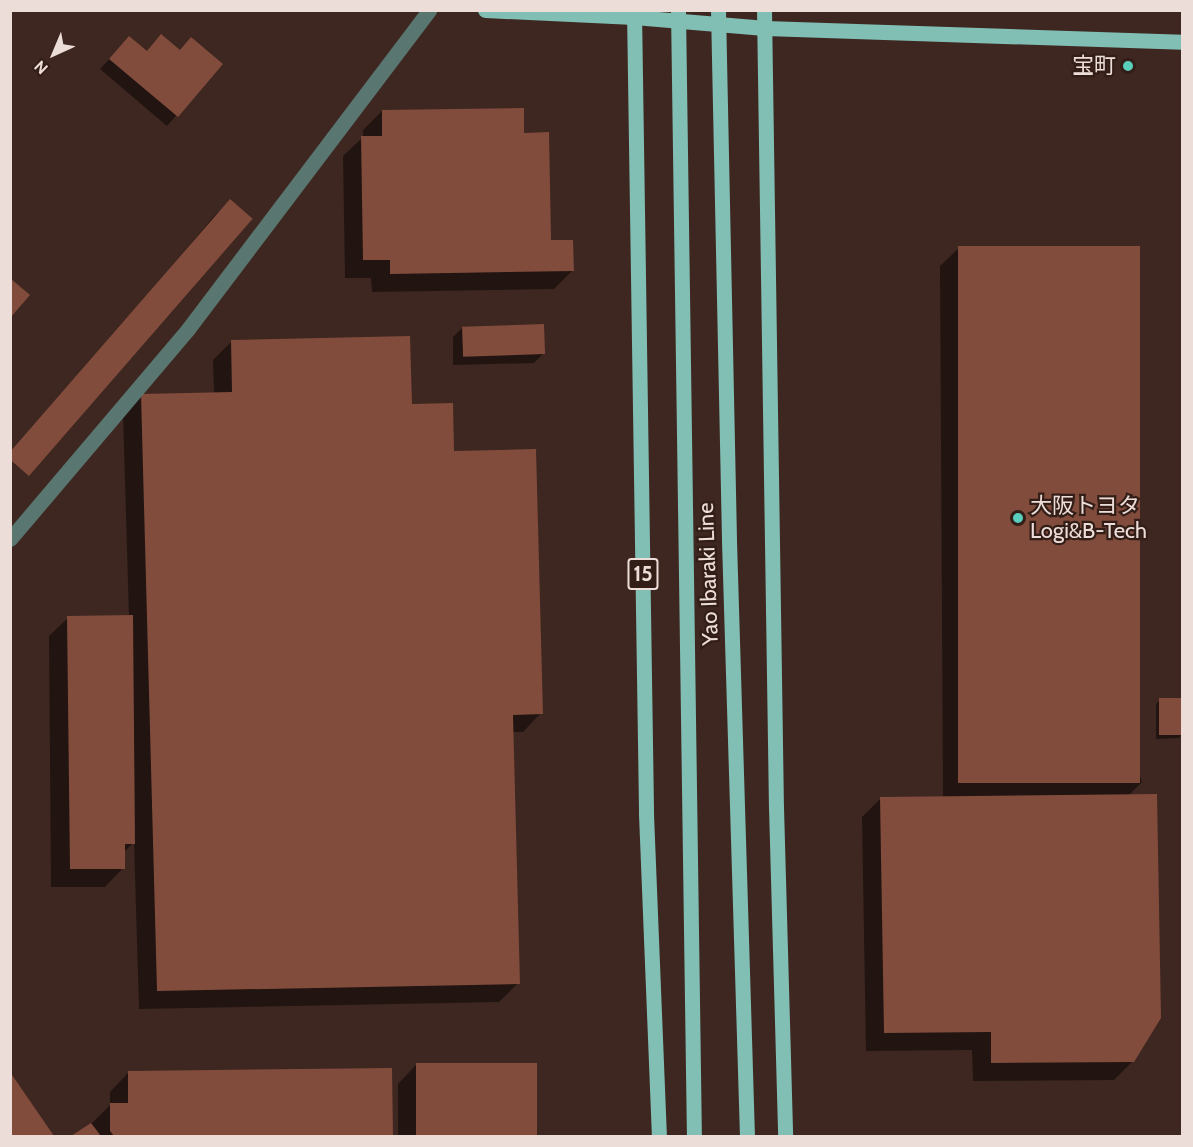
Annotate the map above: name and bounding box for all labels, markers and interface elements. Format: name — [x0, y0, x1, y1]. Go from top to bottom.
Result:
north arrow — [24, 24, 84, 84]
place label: 宝町 — [1072, 53, 1116, 79]
text: N — [30, 57, 52, 78]
marker: 宝町 — [1121, 59, 1135, 73]
place label: 大阪トヨタ Logi&B-Tech — [1030, 492, 1147, 544]
street label: Yao Ibaraki Line — [692, 502, 724, 646]
marker: 大阪トヨタ Logi&B-Tech — [1011, 511, 1025, 525]
road number: 15 — [626, 556, 660, 592]

